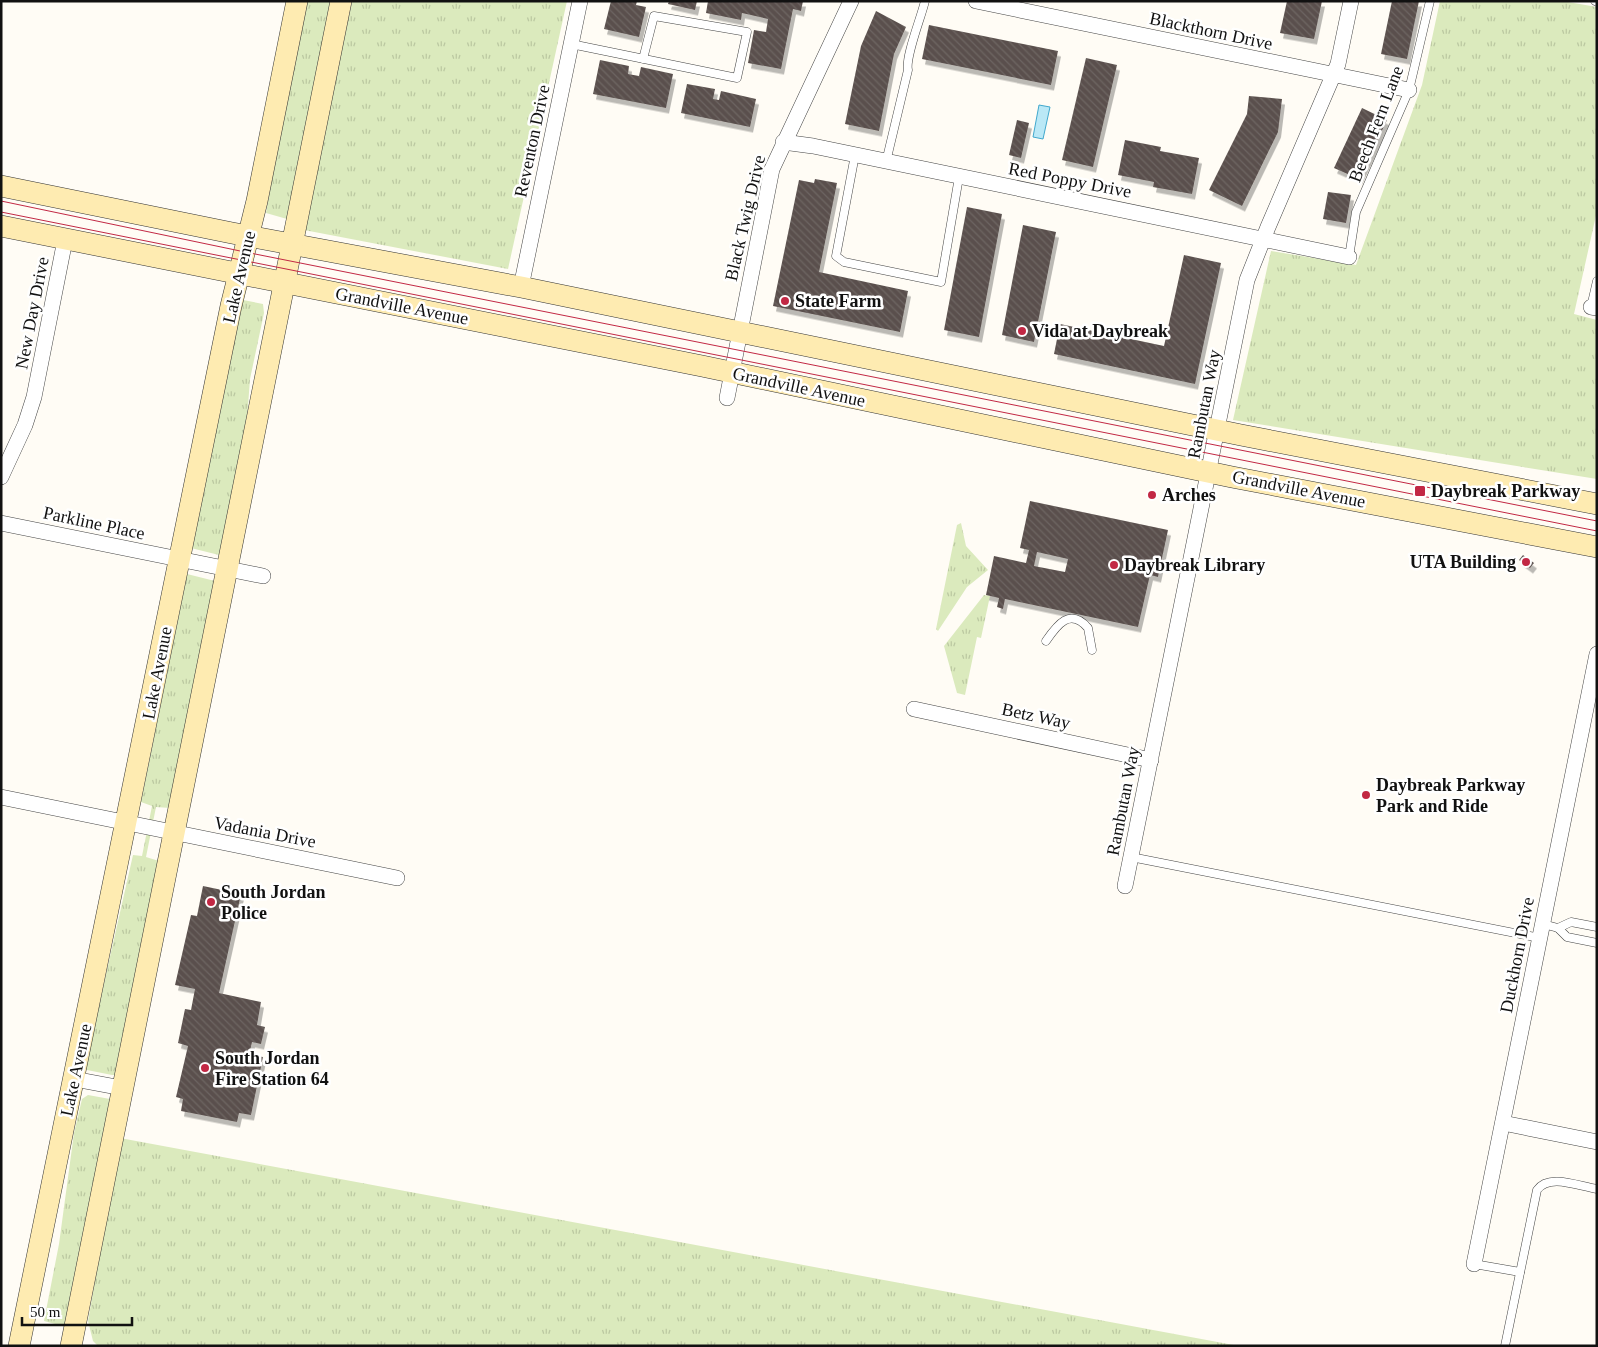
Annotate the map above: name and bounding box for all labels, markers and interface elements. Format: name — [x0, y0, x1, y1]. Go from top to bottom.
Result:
street label: Blackthorn Drive — [1148, 8, 1274, 54]
street label: Beech Fern Lane — [1345, 63, 1407, 185]
street label: Reventon Drive — [510, 83, 554, 199]
street label: Black Twig Drive — [721, 153, 769, 283]
street label: Red Poppy Drive — [1007, 158, 1133, 202]
street label: Lake Avenue — [219, 229, 259, 325]
street label: New Day Drive — [11, 255, 53, 371]
street label: Grandville Avenue — [334, 283, 470, 329]
place label: State Farm — [795, 291, 881, 311]
marker: State Farm — [779, 295, 791, 307]
place label: Vida at Daybreak — [1032, 321, 1168, 341]
marker: Vida at Daybreak — [1016, 325, 1028, 337]
street label: Rambutan Way — [1184, 348, 1224, 460]
street label: Grandville Avenue — [731, 363, 867, 411]
street label: Grandville Avenue — [1231, 466, 1367, 512]
place label: Daybreak Parkway — [1431, 481, 1580, 501]
marker: Daybreak Parkway — [1413, 484, 1427, 498]
place label: Arches — [1162, 485, 1216, 505]
marker: Arches — [1146, 489, 1158, 501]
street label: Parkline Place — [41, 502, 147, 544]
place label: UTA Building — [1410, 552, 1516, 572]
place label: Daybreak Library — [1124, 555, 1265, 575]
marker: UTA Building — [1520, 556, 1532, 568]
marker: Daybreak Library — [1108, 559, 1120, 571]
street label: Lake Avenue — [138, 625, 176, 721]
street label: Betz Way — [1000, 699, 1072, 733]
street label: Rambutan Way — [1103, 745, 1143, 857]
place label: Daybreak Parkway Park and Ride — [1376, 775, 1525, 816]
marker: Daybreak Parkway Park and Ride — [1360, 789, 1372, 801]
street label: Vadania Drive — [212, 812, 318, 852]
place label: South Jordan Police — [221, 882, 326, 923]
street label: Duckhorn Drive — [1496, 895, 1538, 1015]
marker: South Jordan Police — [205, 896, 217, 908]
street label: Lake Avenue — [56, 1022, 96, 1118]
place label: South Jordan Fire Station 64 — [215, 1048, 329, 1089]
marker: South Jordan Fire Station 64 — [199, 1062, 211, 1074]
scale bar — [22, 1294, 132, 1326]
text: 50 m — [30, 1304, 61, 1320]

